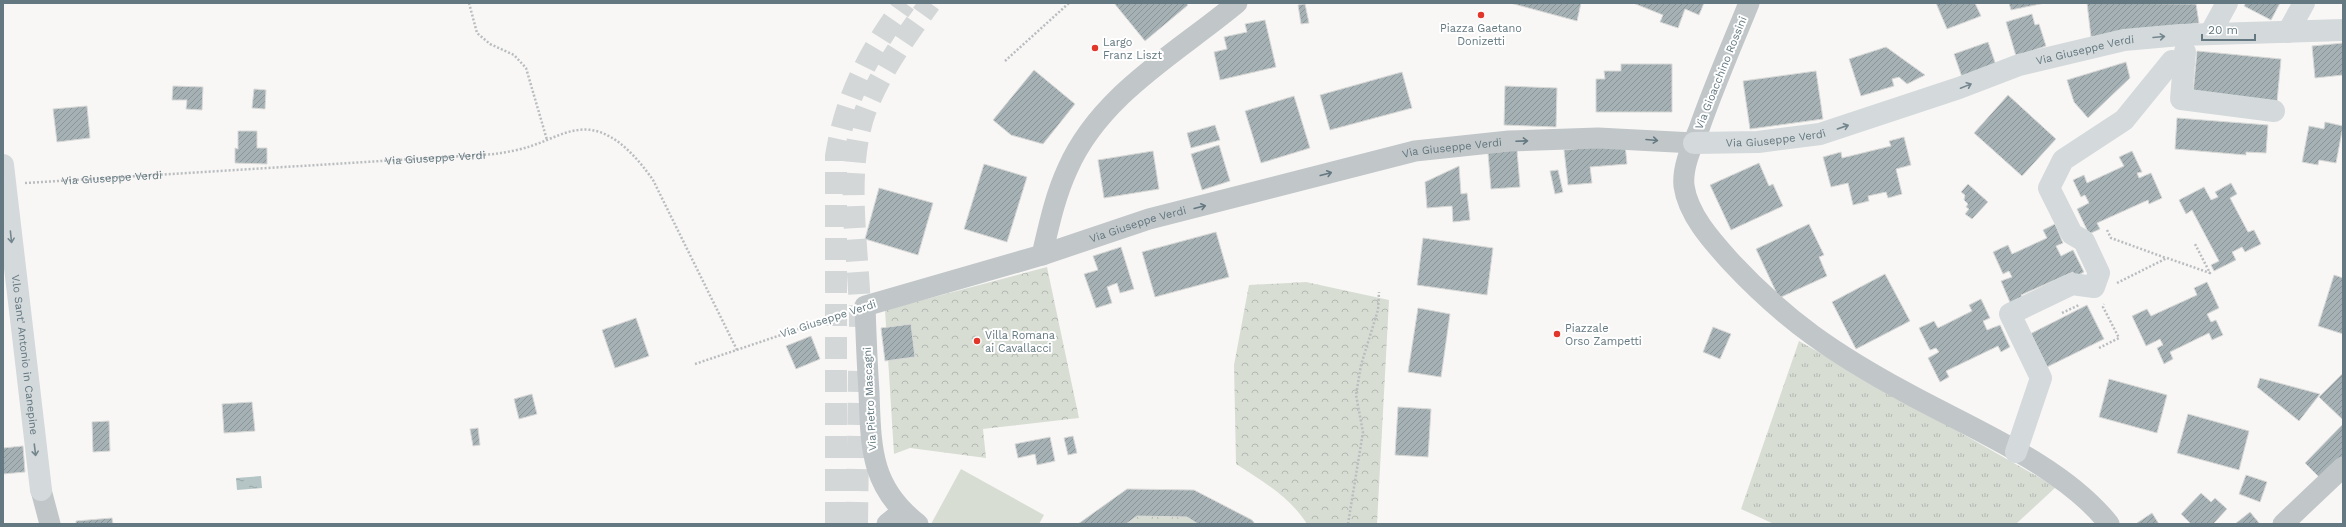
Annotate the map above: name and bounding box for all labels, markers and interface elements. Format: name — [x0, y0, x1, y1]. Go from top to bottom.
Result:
marker: Piazza Gaetano Donizetti — [1476, 10, 1486, 20]
street label: Via Gioacchino Rossini — [1692, 15, 1750, 131]
scale bar — [2202, 16, 2255, 42]
place label: Piazza Gaetano Donizetti — [1440, 22, 1522, 48]
text: 20 m — [2208, 23, 2238, 37]
street label: Via Giuseppe Verdi — [2035, 33, 2135, 67]
one-way arrow — [2152, 33, 2165, 40]
place label: Largo Franz Liszt — [1103, 36, 1162, 62]
marker: Largo Franz Liszt — [1090, 43, 1100, 53]
one-way arrow — [1960, 81, 1972, 89]
one-way arrow — [1837, 122, 1849, 130]
street label: Via Giuseppe Verdi — [1726, 126, 1827, 149]
street label: Via Giuseppe Verdi — [1401, 135, 1503, 161]
one-way arrow — [1645, 136, 1658, 144]
one-way arrow — [1515, 137, 1528, 145]
street label: Via Giuseppe Verdi — [385, 148, 486, 167]
street label: Via Giuseppe Verdi — [61, 168, 162, 187]
one-way arrow — [1319, 170, 1332, 177]
one-way arrow — [1193, 202, 1206, 210]
street label: Via Giuseppe Verdi — [1088, 203, 1187, 245]
one-way arrow — [7, 231, 15, 244]
street label: V.lo Sant' Antonio in Canepine — [9, 274, 41, 436]
street label: Via Giuseppe Verdi — [778, 297, 878, 341]
place label: Piazzale Orso Zampetti — [1565, 322, 1642, 348]
place label: Villa Romana ai Cavallacci — [985, 329, 1055, 355]
marker: Piazzale Orso Zampetti — [1552, 329, 1562, 339]
marker: Villa Romana ai Cavallacci — [972, 336, 982, 346]
street label: Via Pietro Mascagni — [861, 347, 879, 451]
one-way arrow — [31, 443, 39, 456]

